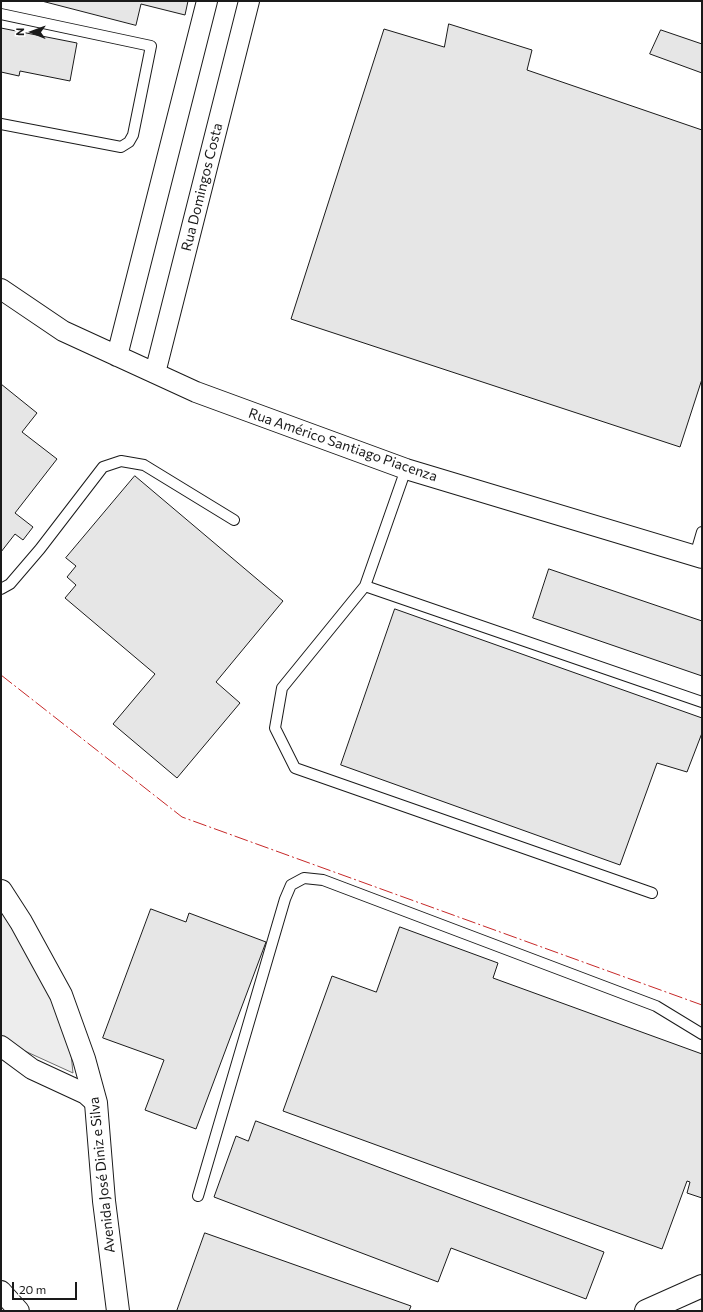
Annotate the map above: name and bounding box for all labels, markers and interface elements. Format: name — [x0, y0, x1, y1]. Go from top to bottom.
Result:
north arrow — [12, 12, 52, 52]
text: N — [13, 28, 26, 36]
street label: Rua Domingos Costa — [178, 121, 226, 253]
street label: Rua Américo Santiago Piacenza — [246, 405, 440, 485]
street label: Avenida José Diniz e Silva — [85, 1096, 119, 1254]
scale bar — [14, 1274, 79, 1300]
text: 20 m — [19, 1282, 46, 1296]

